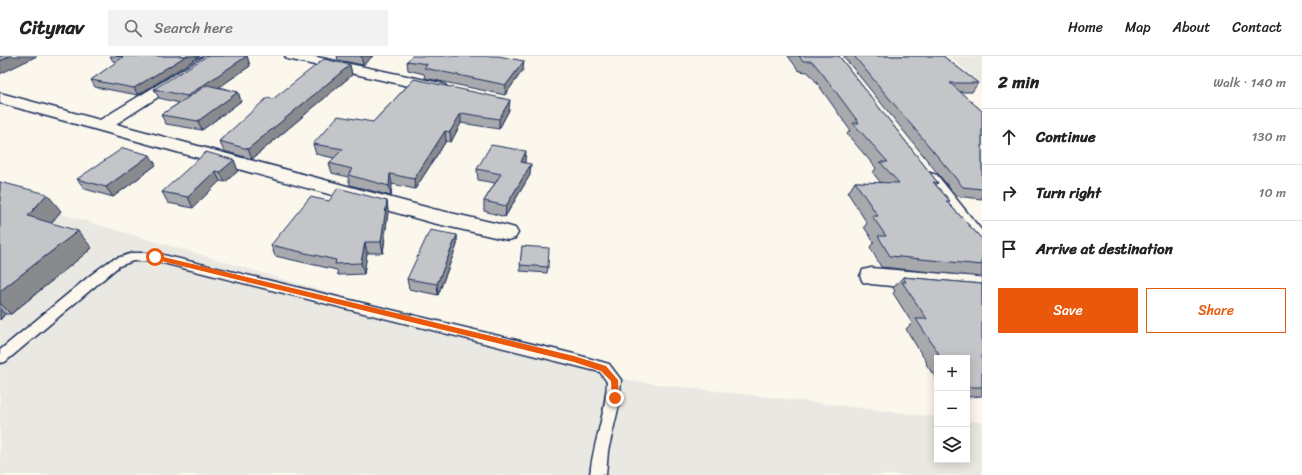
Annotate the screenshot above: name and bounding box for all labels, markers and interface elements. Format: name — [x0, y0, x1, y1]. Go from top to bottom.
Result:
search box — [108, 10, 388, 46]
text: Citynav — [20, 11, 84, 44]
text: Search here — [154, 15, 233, 41]
text: Home — [1068, 15, 1103, 40]
text: Map — [1125, 15, 1151, 40]
text: About — [1173, 15, 1210, 40]
text: Contact — [1232, 15, 1282, 40]
icon: search — [122, 17, 144, 39]
text: 2 min — [998, 67, 1039, 97]
text: Walk · 140 m — [1213, 71, 1286, 94]
text: Continue — [1036, 124, 1096, 150]
text: 130 m — [1252, 125, 1286, 148]
icon: ahead — [998, 126, 1020, 148]
text: Turn right — [1036, 180, 1101, 206]
text: 10 m — [1259, 181, 1286, 204]
icon: right — [998, 182, 1020, 204]
text: Arrive at destination — [1036, 236, 1173, 262]
icon: arrive — [998, 238, 1020, 260]
route start — [146, 248, 164, 266]
button: Save — [998, 288, 1138, 333]
button: Share — [1146, 288, 1286, 333]
map controls — [934, 355, 970, 463]
button: + — [934, 355, 970, 391]
route end — [606, 389, 624, 407]
button: − — [934, 391, 970, 427]
button: layers — [934, 427, 970, 463]

